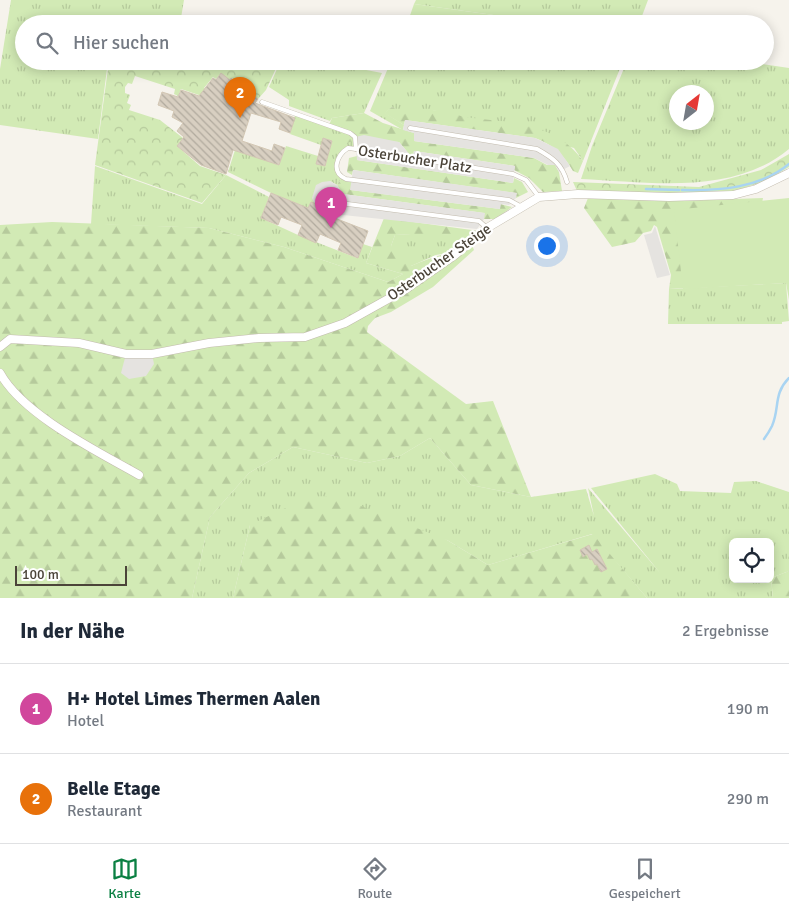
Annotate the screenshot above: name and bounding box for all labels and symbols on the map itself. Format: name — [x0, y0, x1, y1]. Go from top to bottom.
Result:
pin: 2 — [224, 77, 256, 118]
north arrow — [669, 85, 714, 130]
street label: Osterbucher Platz — [357, 141, 473, 177]
pin: 1 — [315, 187, 347, 228]
street label: Osterbucher Steige — [384, 219, 494, 305]
your location — [534, 233, 560, 259]
scale bar — [15, 563, 128, 586]

